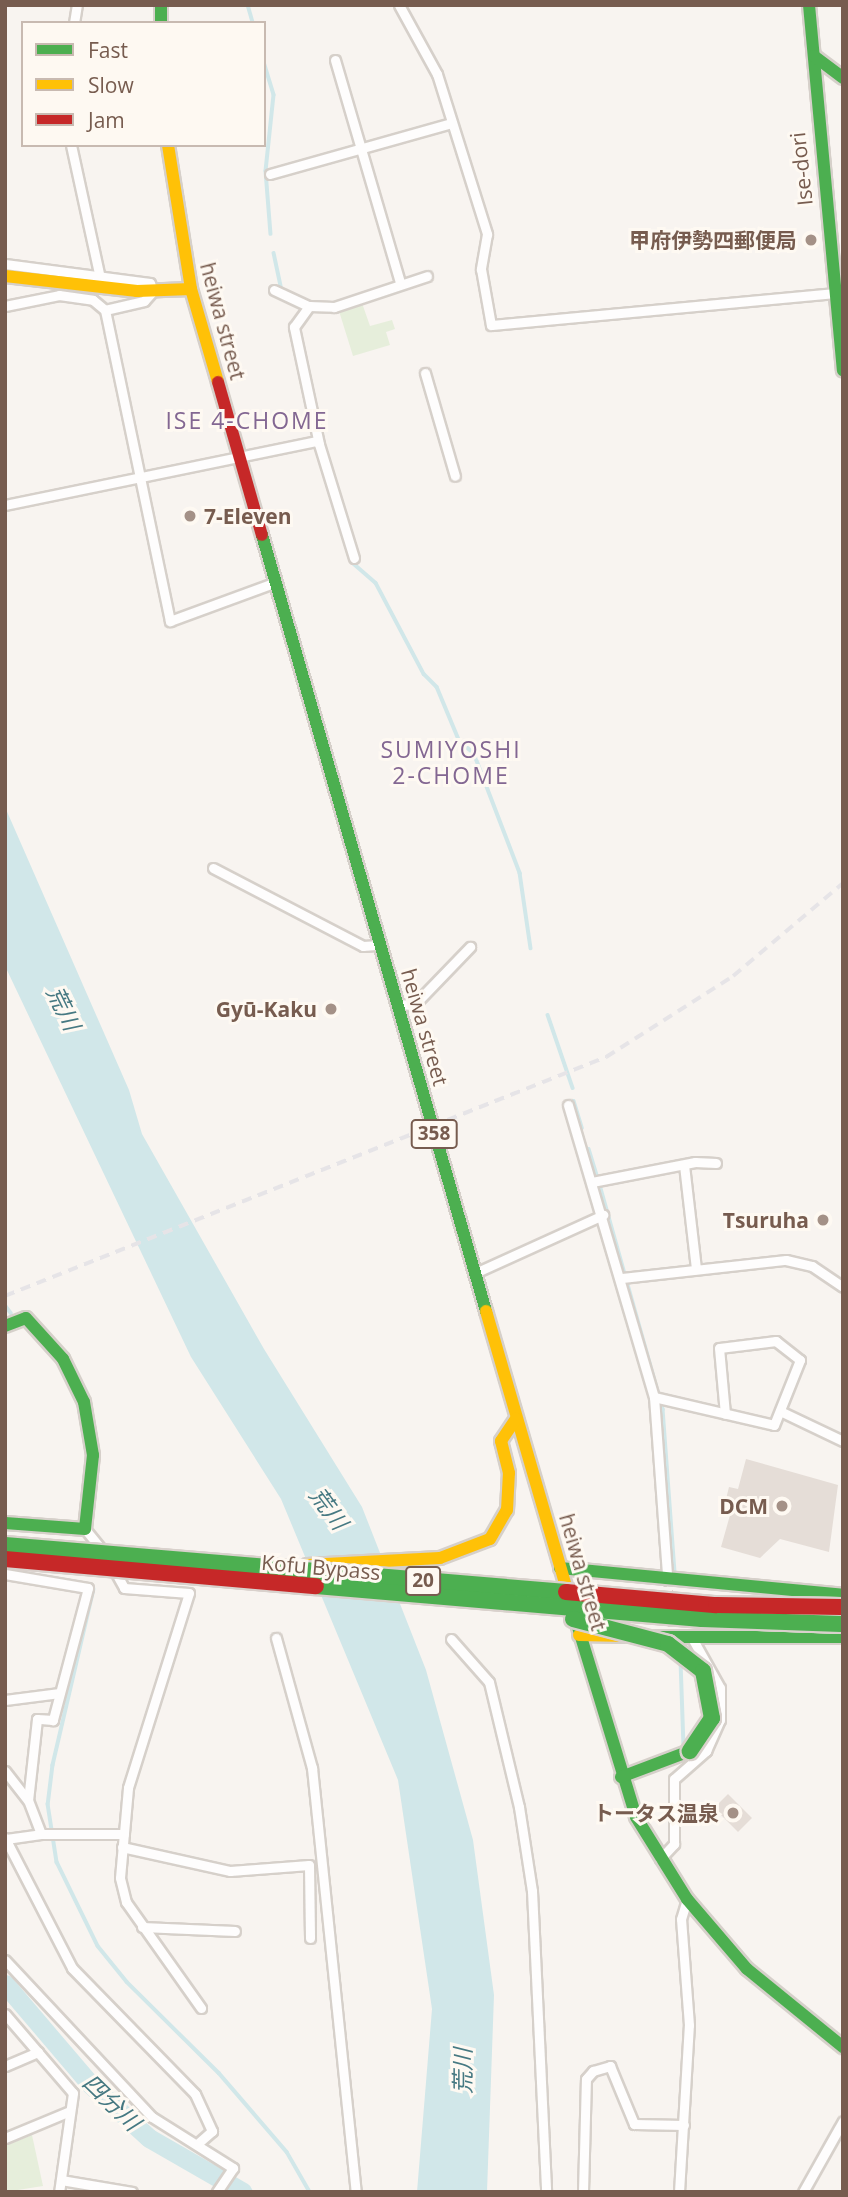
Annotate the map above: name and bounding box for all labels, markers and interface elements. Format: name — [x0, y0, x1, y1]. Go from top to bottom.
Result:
legend — [21, 21, 266, 147]
text: Fast — [88, 36, 128, 64]
text: Slow — [88, 71, 134, 99]
text: Jam — [88, 106, 125, 134]
street label: Ise-dori — [785, 131, 817, 207]
place label: 甲府伊勢四郵便局 — [629, 227, 797, 253]
marker: 甲府伊勢四郵便局 — [803, 232, 819, 248]
street label: heiwa street — [195, 260, 251, 382]
district label: ISE 4-CHOME — [167, 406, 327, 434]
place label: 7-Eleven — [204, 503, 291, 529]
marker: 7-Eleven — [182, 508, 198, 524]
district label: SUMIYOSHI 2-CHOME — [382, 735, 520, 789]
street label: heiwa street — [396, 966, 454, 1088]
water label: 荒川 — [42, 981, 86, 1035]
place label: Gyū-Kaku — [216, 996, 317, 1022]
marker: Gyū-Kaku — [323, 1001, 339, 1017]
road number: 358 — [410, 1118, 458, 1150]
place label: Tsuruha — [723, 1207, 809, 1233]
marker: Tsuruha — [815, 1212, 831, 1228]
water label: 荒川 — [304, 1481, 354, 1535]
place label: DCM — [719, 1493, 768, 1519]
marker: DCM — [774, 1498, 790, 1514]
street label: heiwa street — [554, 1511, 612, 1633]
street label: Kofu Bypass — [260, 1549, 382, 1585]
road number: 20 — [404, 1566, 442, 1596]
place label: トータス温泉 — [593, 1800, 719, 1826]
marker: トータス温泉 — [725, 1805, 741, 1821]
water label: 荒川 — [448, 2048, 476, 2094]
water label: 四分川 — [78, 2068, 146, 2136]

